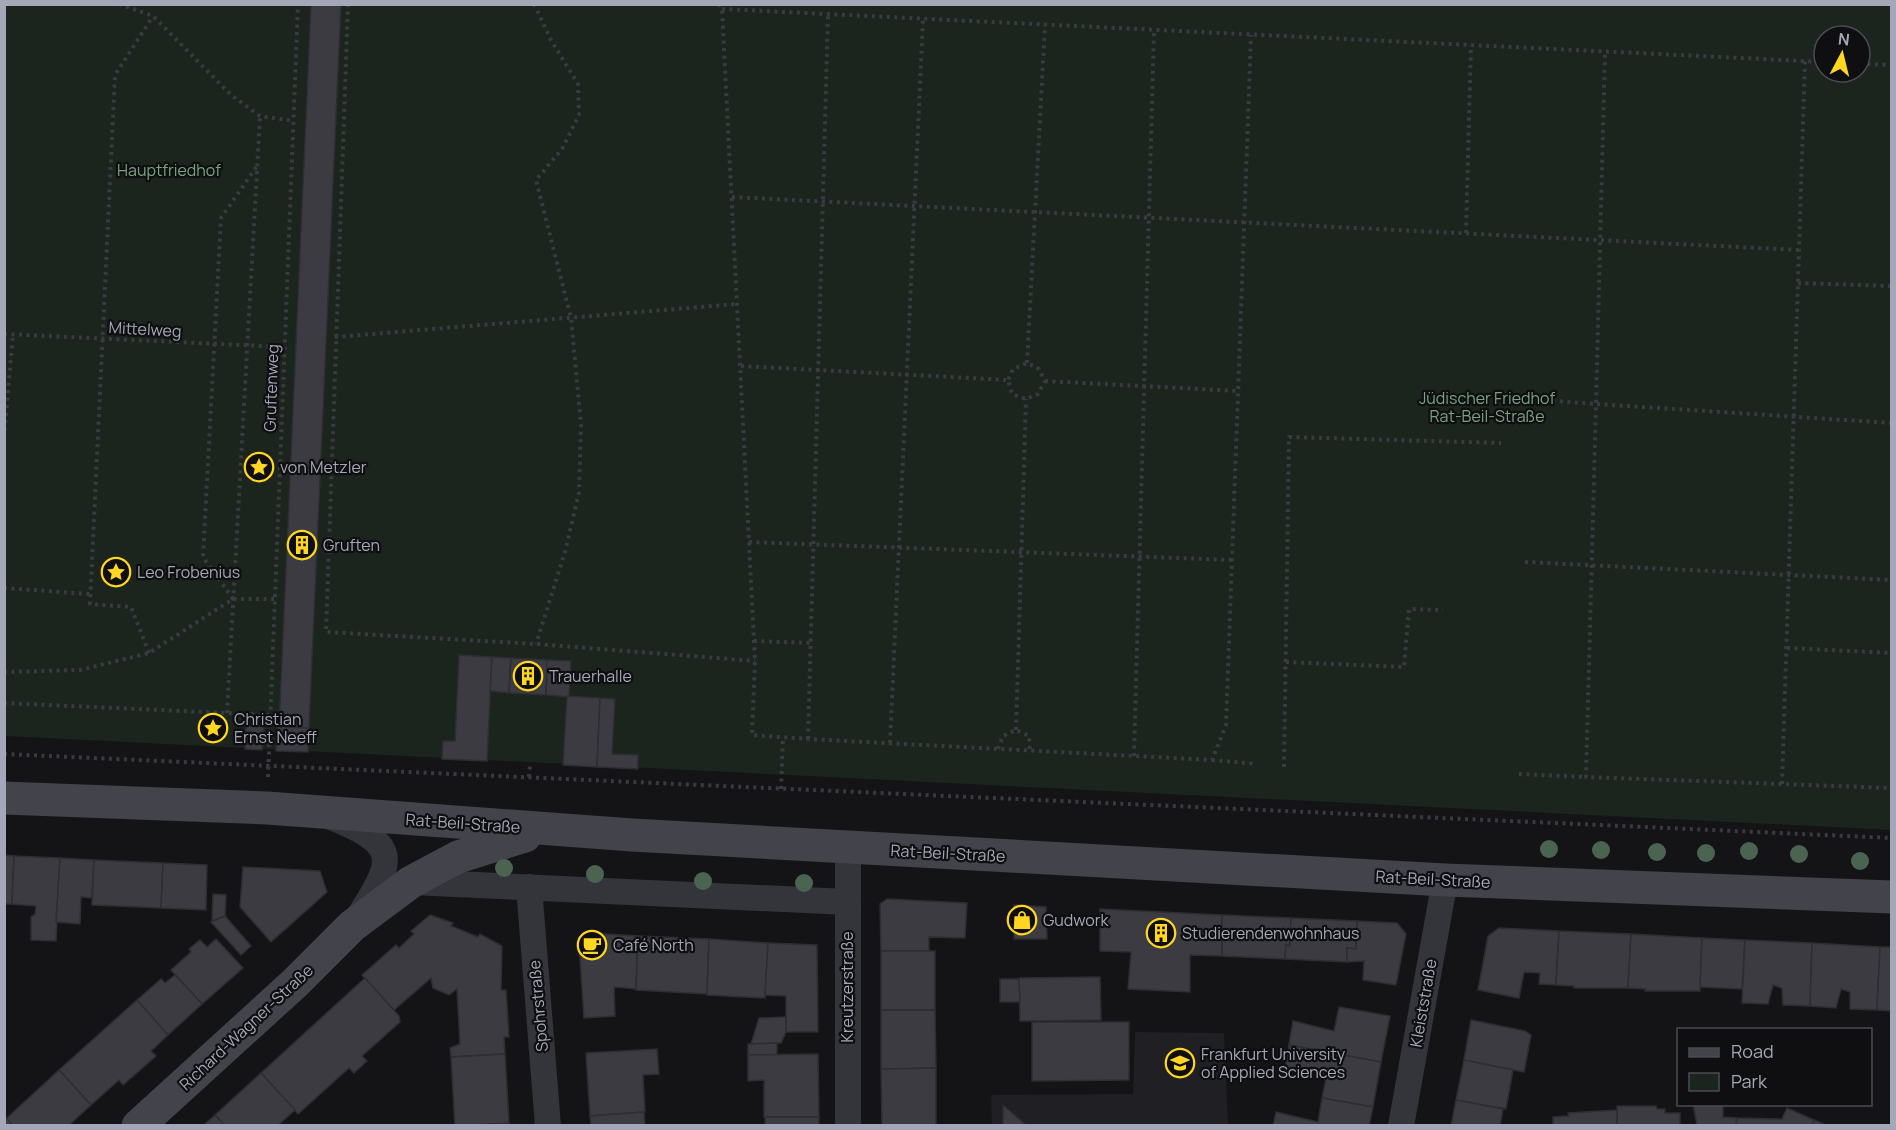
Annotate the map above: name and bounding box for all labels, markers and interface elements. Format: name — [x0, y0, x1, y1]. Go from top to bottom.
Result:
north arrow — [1812, 24, 1872, 84]
text: N — [1837, 27, 1851, 51]
park label: Hauptfriedhof — [117, 159, 221, 181]
street label: Mittelweg — [108, 316, 182, 342]
street label: Gruftenweg — [258, 344, 284, 432]
park label: Jüdischer Friedhof Rat-Beil-Straße — [1419, 387, 1555, 427]
place icon: von Metzler — [243, 451, 275, 483]
place label: von Metzler — [280, 456, 367, 478]
building icon: Gruften — [286, 529, 318, 561]
place label: Gruften — [323, 534, 380, 556]
place icon: Leo Frobenius — [100, 556, 132, 588]
place label: Leo Frobenius — [137, 561, 240, 583]
building icon: Trauerhalle — [512, 660, 544, 692]
place label: Trauerhalle — [549, 665, 632, 687]
place label: Christian Ernst Neeff — [234, 708, 317, 748]
place icon: Christian Ernst Neeff — [197, 712, 229, 744]
street label: Rat-Beil-Straße — [405, 808, 521, 838]
street label: Rat-Beil-Straße — [890, 839, 1006, 867]
street label: Rat-Beil-Straße — [1375, 865, 1491, 893]
shop icon: Gudwork — [1006, 904, 1038, 936]
place label: Gudwork — [1043, 909, 1109, 931]
building icon: Studierendenwohnhaus — [1145, 917, 1177, 949]
place label: Studierendenwohnhaus — [1182, 922, 1359, 944]
cafe icon: Café North — [576, 929, 608, 961]
street label: Kreutzerstraße — [836, 931, 858, 1043]
place label: Café North — [613, 934, 694, 956]
street label: Kleiststraße — [1404, 957, 1442, 1049]
street label: Richard-Wagner-Straße — [174, 959, 318, 1095]
street label: Spohrstraße — [523, 959, 553, 1053]
legend — [1677, 1028, 1872, 1106]
text: Road — [1731, 1039, 1774, 1063]
place label: Frankfurt University of Applied Sciences — [1201, 1043, 1346, 1083]
school or university icon: Frankfurt University of Applied Sciences — [1164, 1047, 1196, 1079]
text: Park — [1731, 1069, 1768, 1093]

